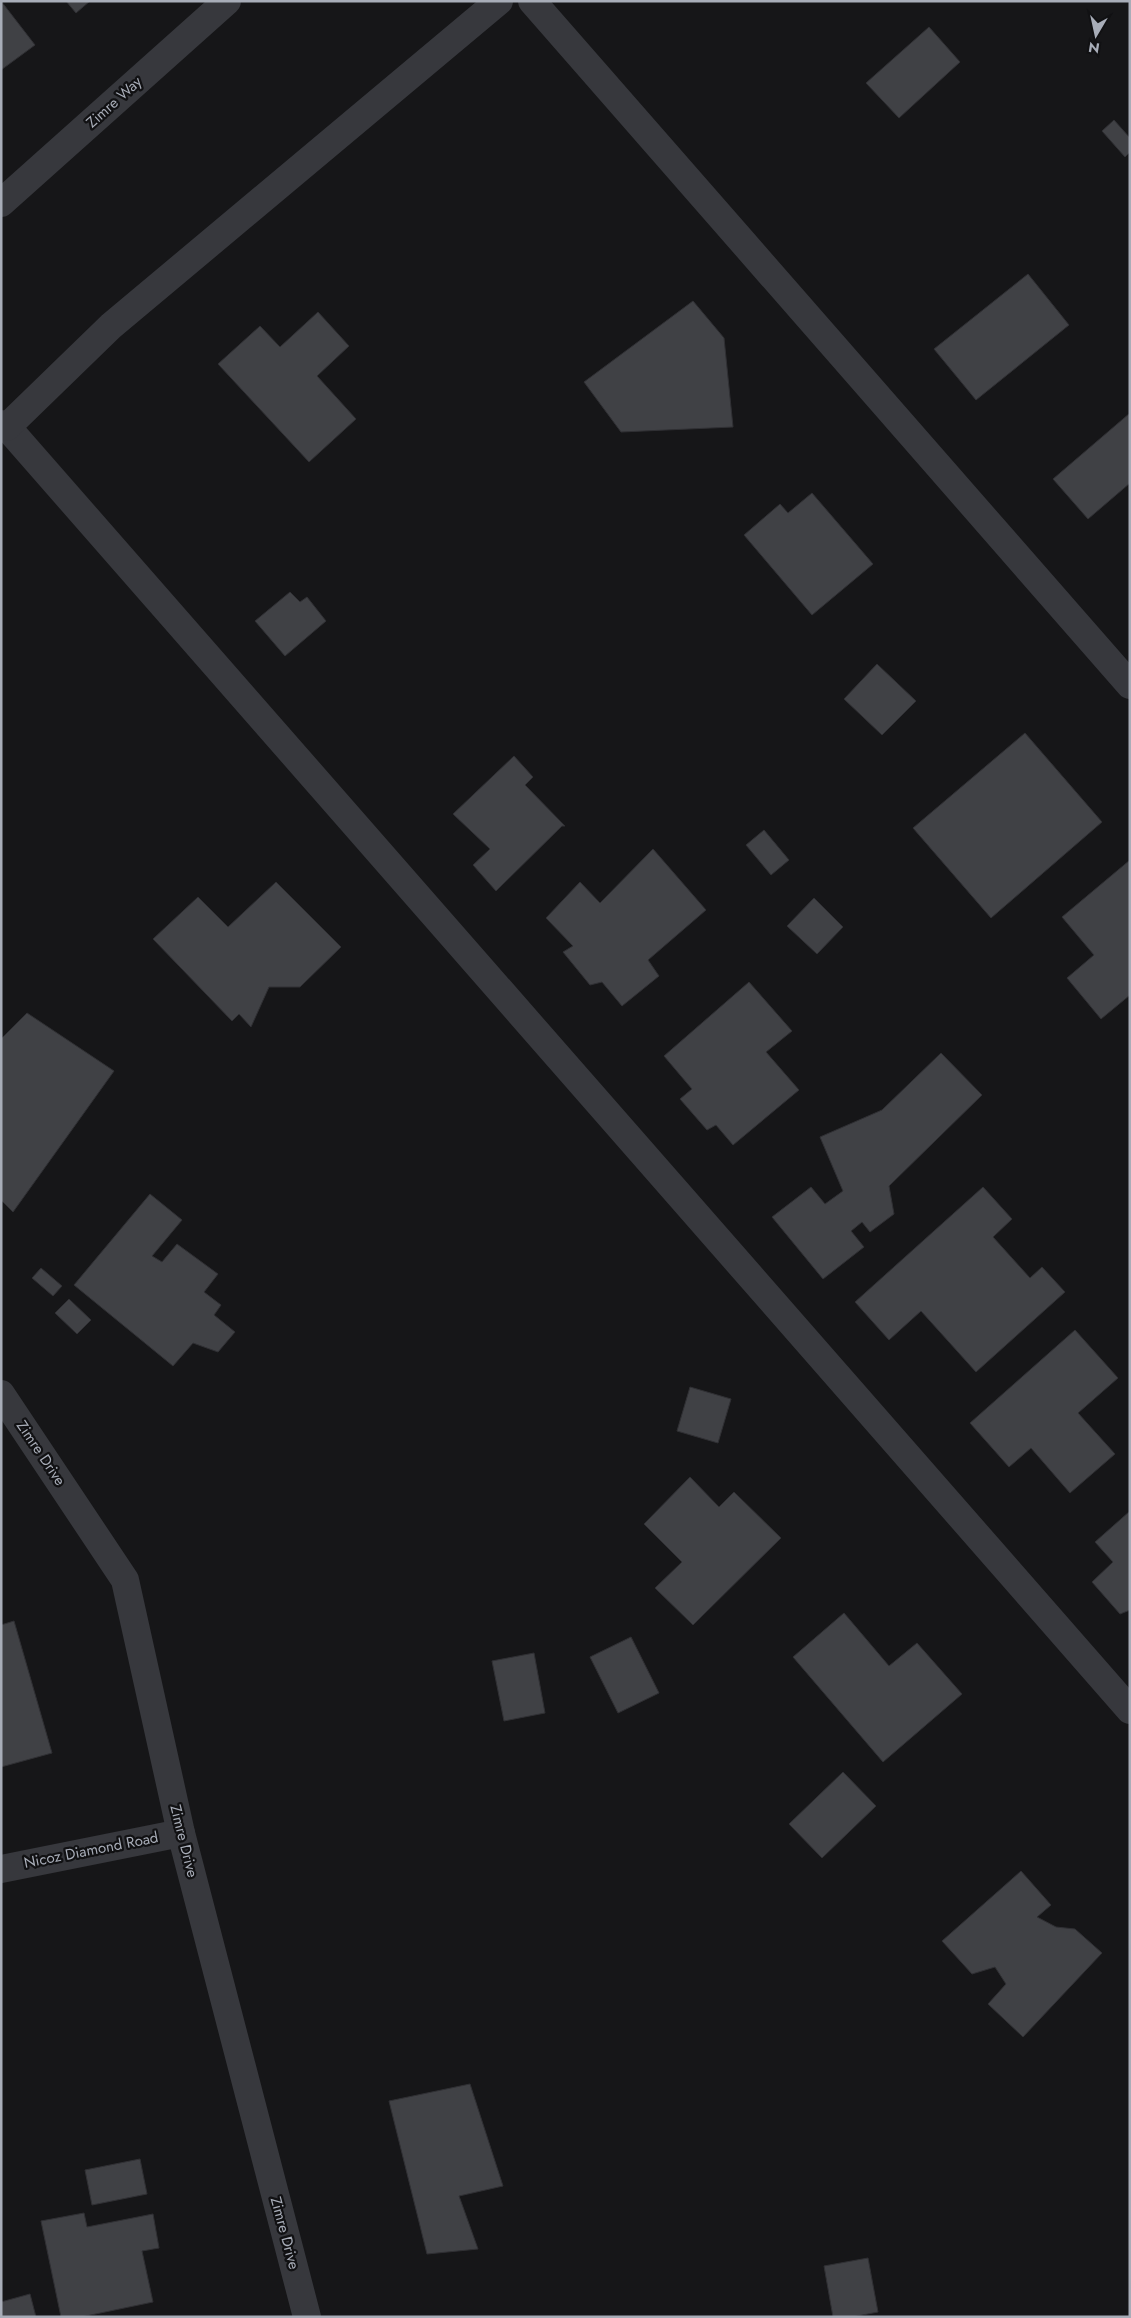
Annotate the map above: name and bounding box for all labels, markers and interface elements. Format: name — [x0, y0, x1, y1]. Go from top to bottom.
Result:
north arrow — [1071, 10, 1121, 60]
text: N — [1087, 37, 1101, 59]
street label: Zimre Way — [81, 71, 147, 133]
street label: Zimre Drive — [11, 1416, 71, 1490]
street label: Zimre Drive — [164, 1802, 204, 1880]
street label: Nicoz Diamond Road — [22, 1826, 160, 1874]
street label: Zimre Drive — [265, 2194, 305, 2272]

